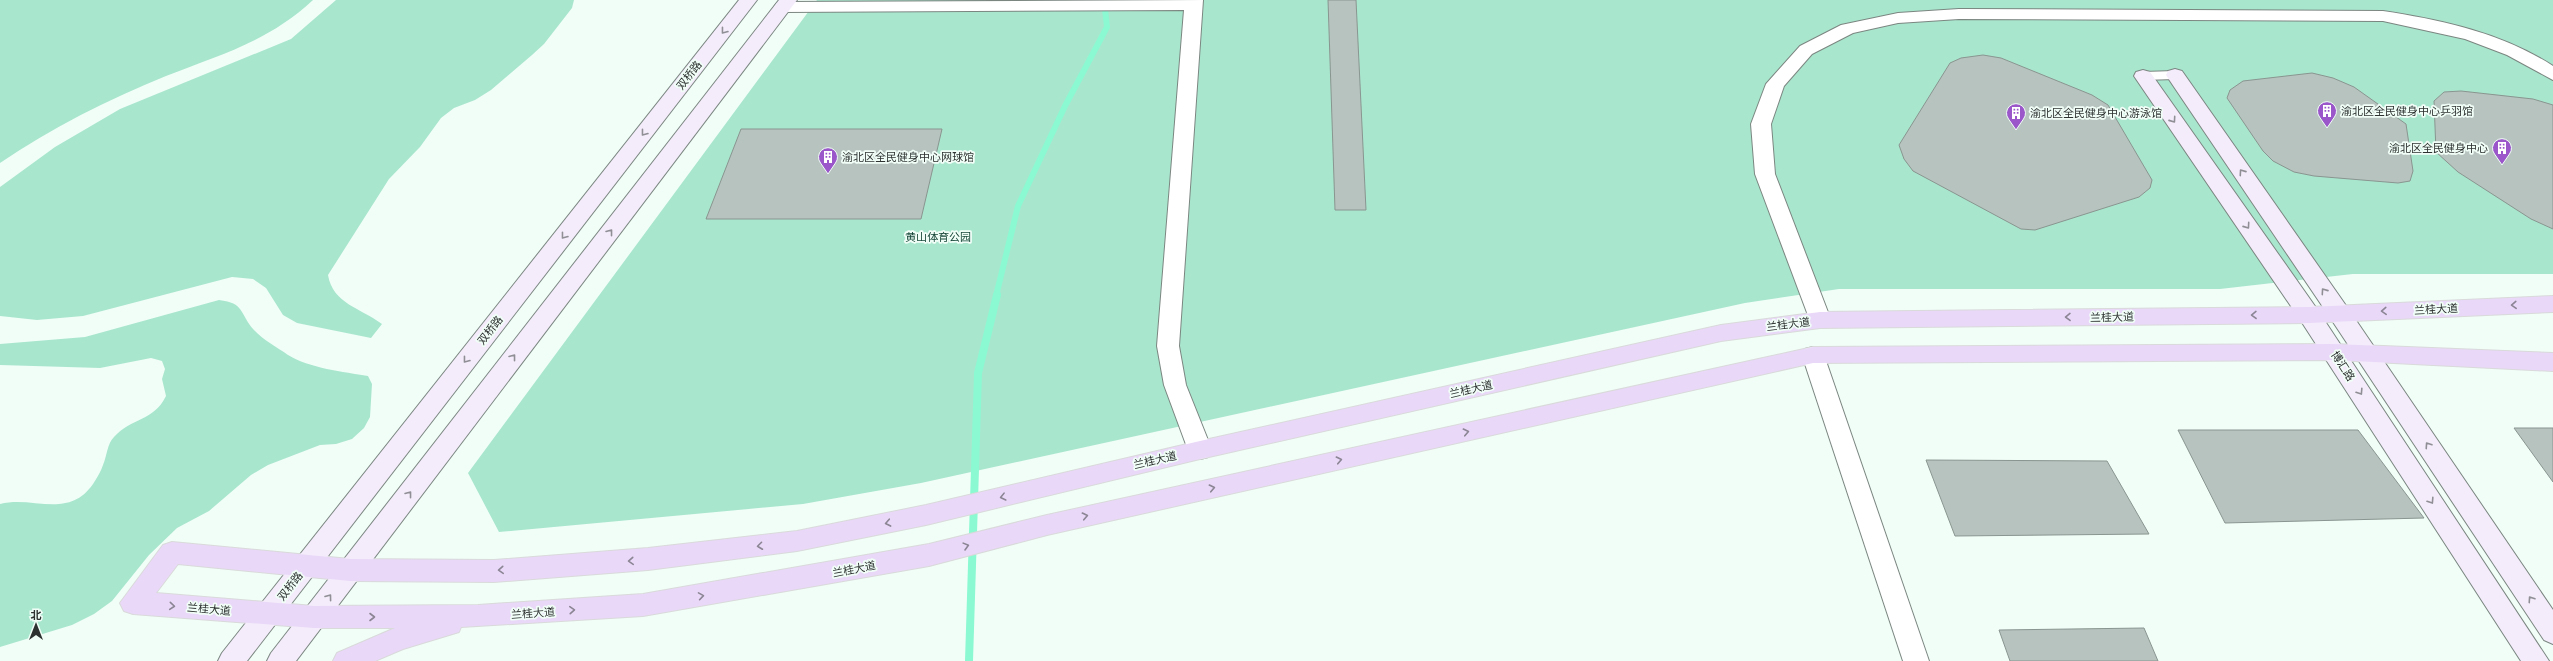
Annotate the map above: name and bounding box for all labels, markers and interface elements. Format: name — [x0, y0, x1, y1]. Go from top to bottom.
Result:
one-way arrow — [722, 26, 729, 33]
street label: 双桥路 — [673, 58, 705, 92]
building icon: 渝北区全民健身中心乒羽馆 — [2316, 100, 2338, 128]
building icon: 渝北区全民健身中心游泳馆 — [2005, 102, 2027, 130]
place label: 渝北区全民健身中心乒羽馆 — [2341, 104, 2473, 118]
place label: 渝北区全民健身中心游泳馆 — [2030, 106, 2162, 120]
one-way arrow — [2168, 115, 2175, 122]
one-way arrow — [641, 129, 648, 136]
building icon: 渝北区全民健身中心 — [2491, 137, 2513, 165]
place label: 渝北区全民健身中心 — [2389, 141, 2488, 155]
building icon: 渝北区全民健身中心网球馆 — [817, 146, 839, 174]
place label: 渝北区全民健身中心网球馆 — [842, 150, 974, 164]
one-way arrow — [2239, 169, 2247, 176]
one-way arrow — [2242, 222, 2249, 229]
one-way arrow — [605, 229, 612, 236]
park label: 黄山体育公园 — [905, 230, 971, 244]
one-way arrow — [561, 231, 568, 238]
one-way arrow — [2322, 288, 2329, 295]
street label: 兰桂大道 — [2414, 301, 2458, 317]
one-way arrow — [2511, 301, 2517, 310]
one-way arrow — [2381, 307, 2387, 316]
street label: 兰桂大道 — [2090, 310, 2134, 324]
one-way arrow — [2251, 311, 2257, 319]
street label: 双桥路 — [474, 313, 506, 347]
one-way arrow — [2065, 313, 2071, 321]
street label: 兰桂大道 — [1765, 314, 1811, 334]
street label: 博汇路 — [2328, 348, 2358, 384]
one-way arrow — [509, 355, 516, 362]
one-way arrow — [464, 356, 471, 363]
street label: 兰桂大道 — [1448, 377, 1494, 401]
one-way arrow — [2355, 388, 2363, 395]
one-way arrow — [1463, 428, 1469, 436]
one-way arrow — [2425, 442, 2433, 449]
street label: 兰桂大道 — [1132, 448, 1178, 472]
one-way arrow — [1336, 457, 1342, 465]
one-way arrow — [1209, 485, 1216, 493]
one-way arrow — [404, 491, 411, 498]
one-way arrow — [1000, 492, 1006, 500]
one-way arrow — [2426, 496, 2433, 503]
one-way arrow — [1082, 513, 1089, 521]
one-way arrow — [884, 518, 891, 527]
one-way arrow — [757, 541, 763, 550]
one-way arrow — [963, 542, 970, 550]
one-way arrow — [628, 556, 634, 565]
street label: 兰桂大道 — [831, 558, 877, 580]
one-way arrow — [498, 566, 504, 575]
street label: 双桥路 — [274, 569, 306, 603]
one-way arrow — [698, 592, 704, 601]
one-way arrow — [325, 594, 332, 601]
one-way arrow — [2529, 597, 2536, 604]
street label: 兰桂大道 — [186, 600, 232, 618]
one-way arrow — [169, 601, 175, 610]
street label: 兰桂大道 — [511, 604, 555, 622]
north arrow — [16, 605, 56, 645]
one-way arrow — [569, 606, 575, 615]
text: 北 — [31, 608, 42, 622]
one-way arrow — [369, 613, 375, 621]

